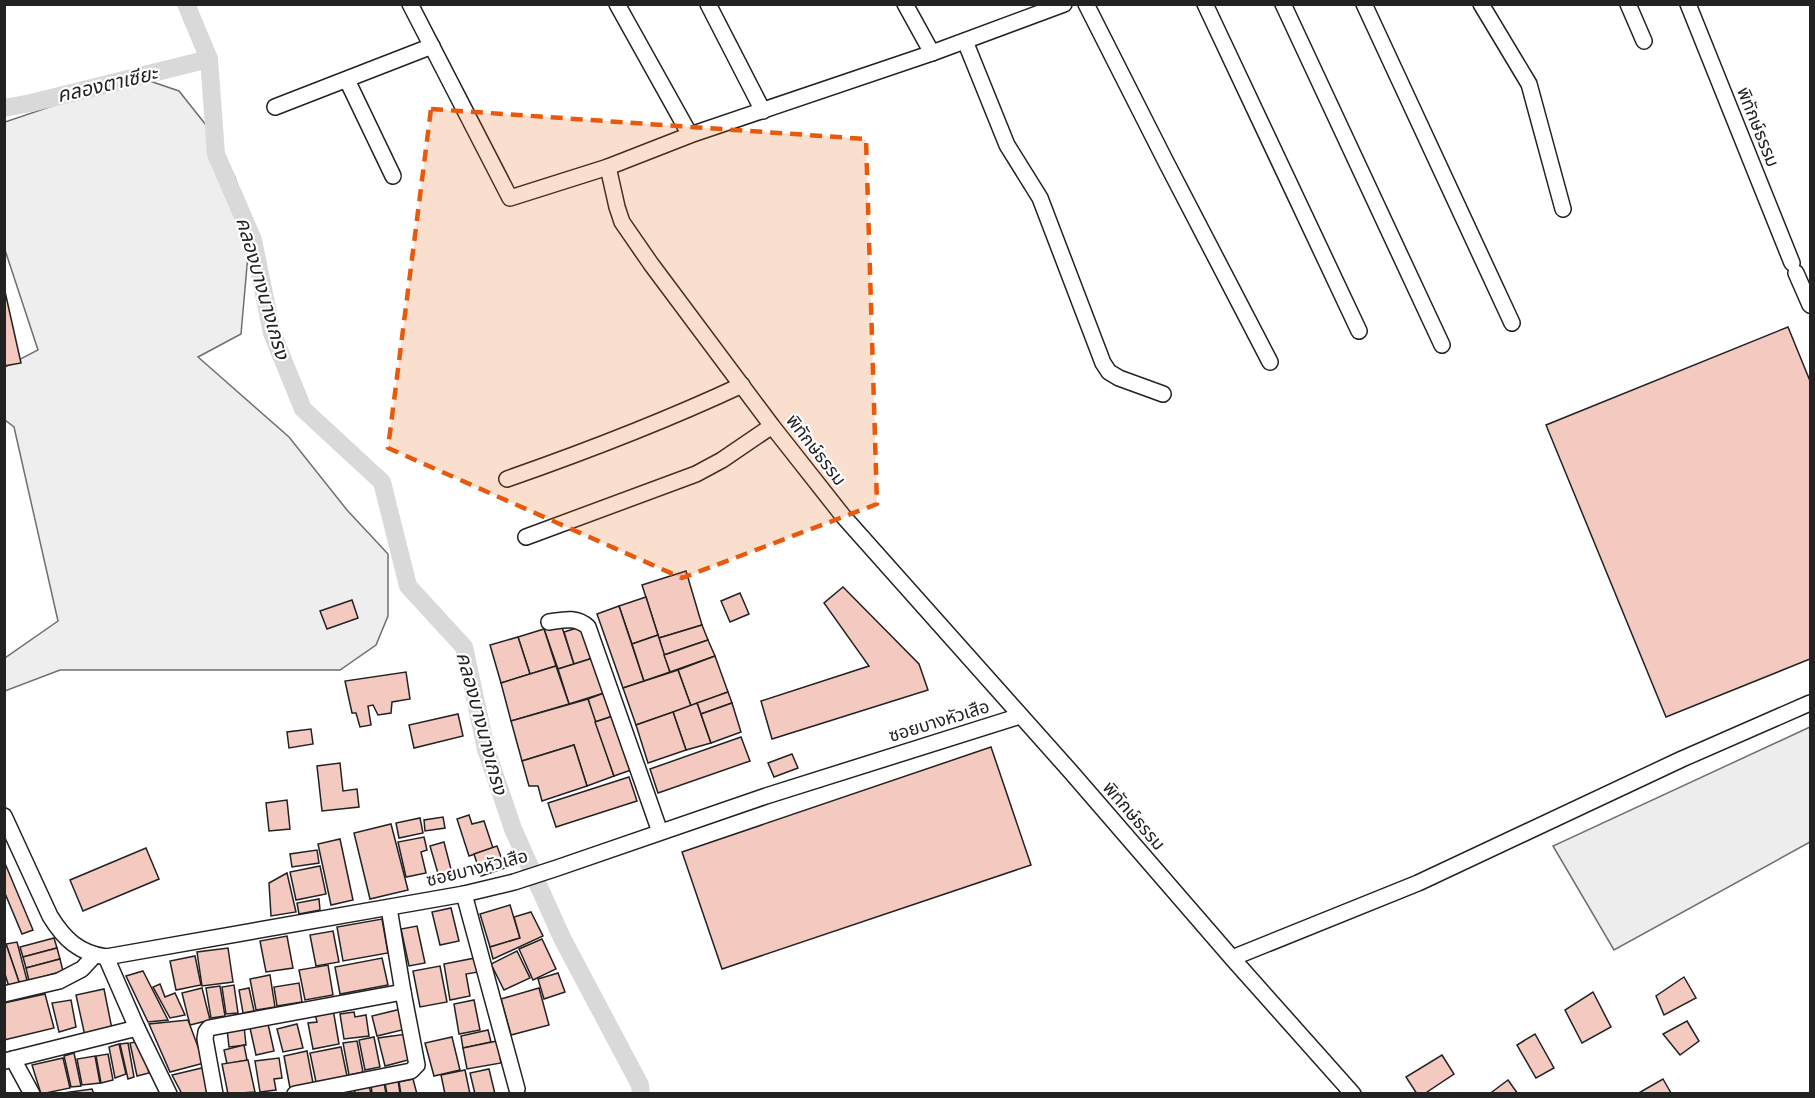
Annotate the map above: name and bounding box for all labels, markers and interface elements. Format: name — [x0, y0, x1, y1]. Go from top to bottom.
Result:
water label: คลองตาเซียะ — [54, 59, 162, 107]
street label: พิทักษ์ธรรม — [1732, 83, 1785, 170]
water label: คลองบางนางเกรง — [231, 214, 296, 363]
street label: พิทักษ์ธรรม — [781, 409, 851, 490]
water label: คลองบางนางเกรง — [451, 649, 514, 798]
street label: ซอยบางหัวเสือ — [886, 694, 992, 747]
street label: พิทักษ์ธรรม — [1098, 776, 1171, 855]
street label: ซอยบางหัวเสือ — [424, 844, 530, 891]

